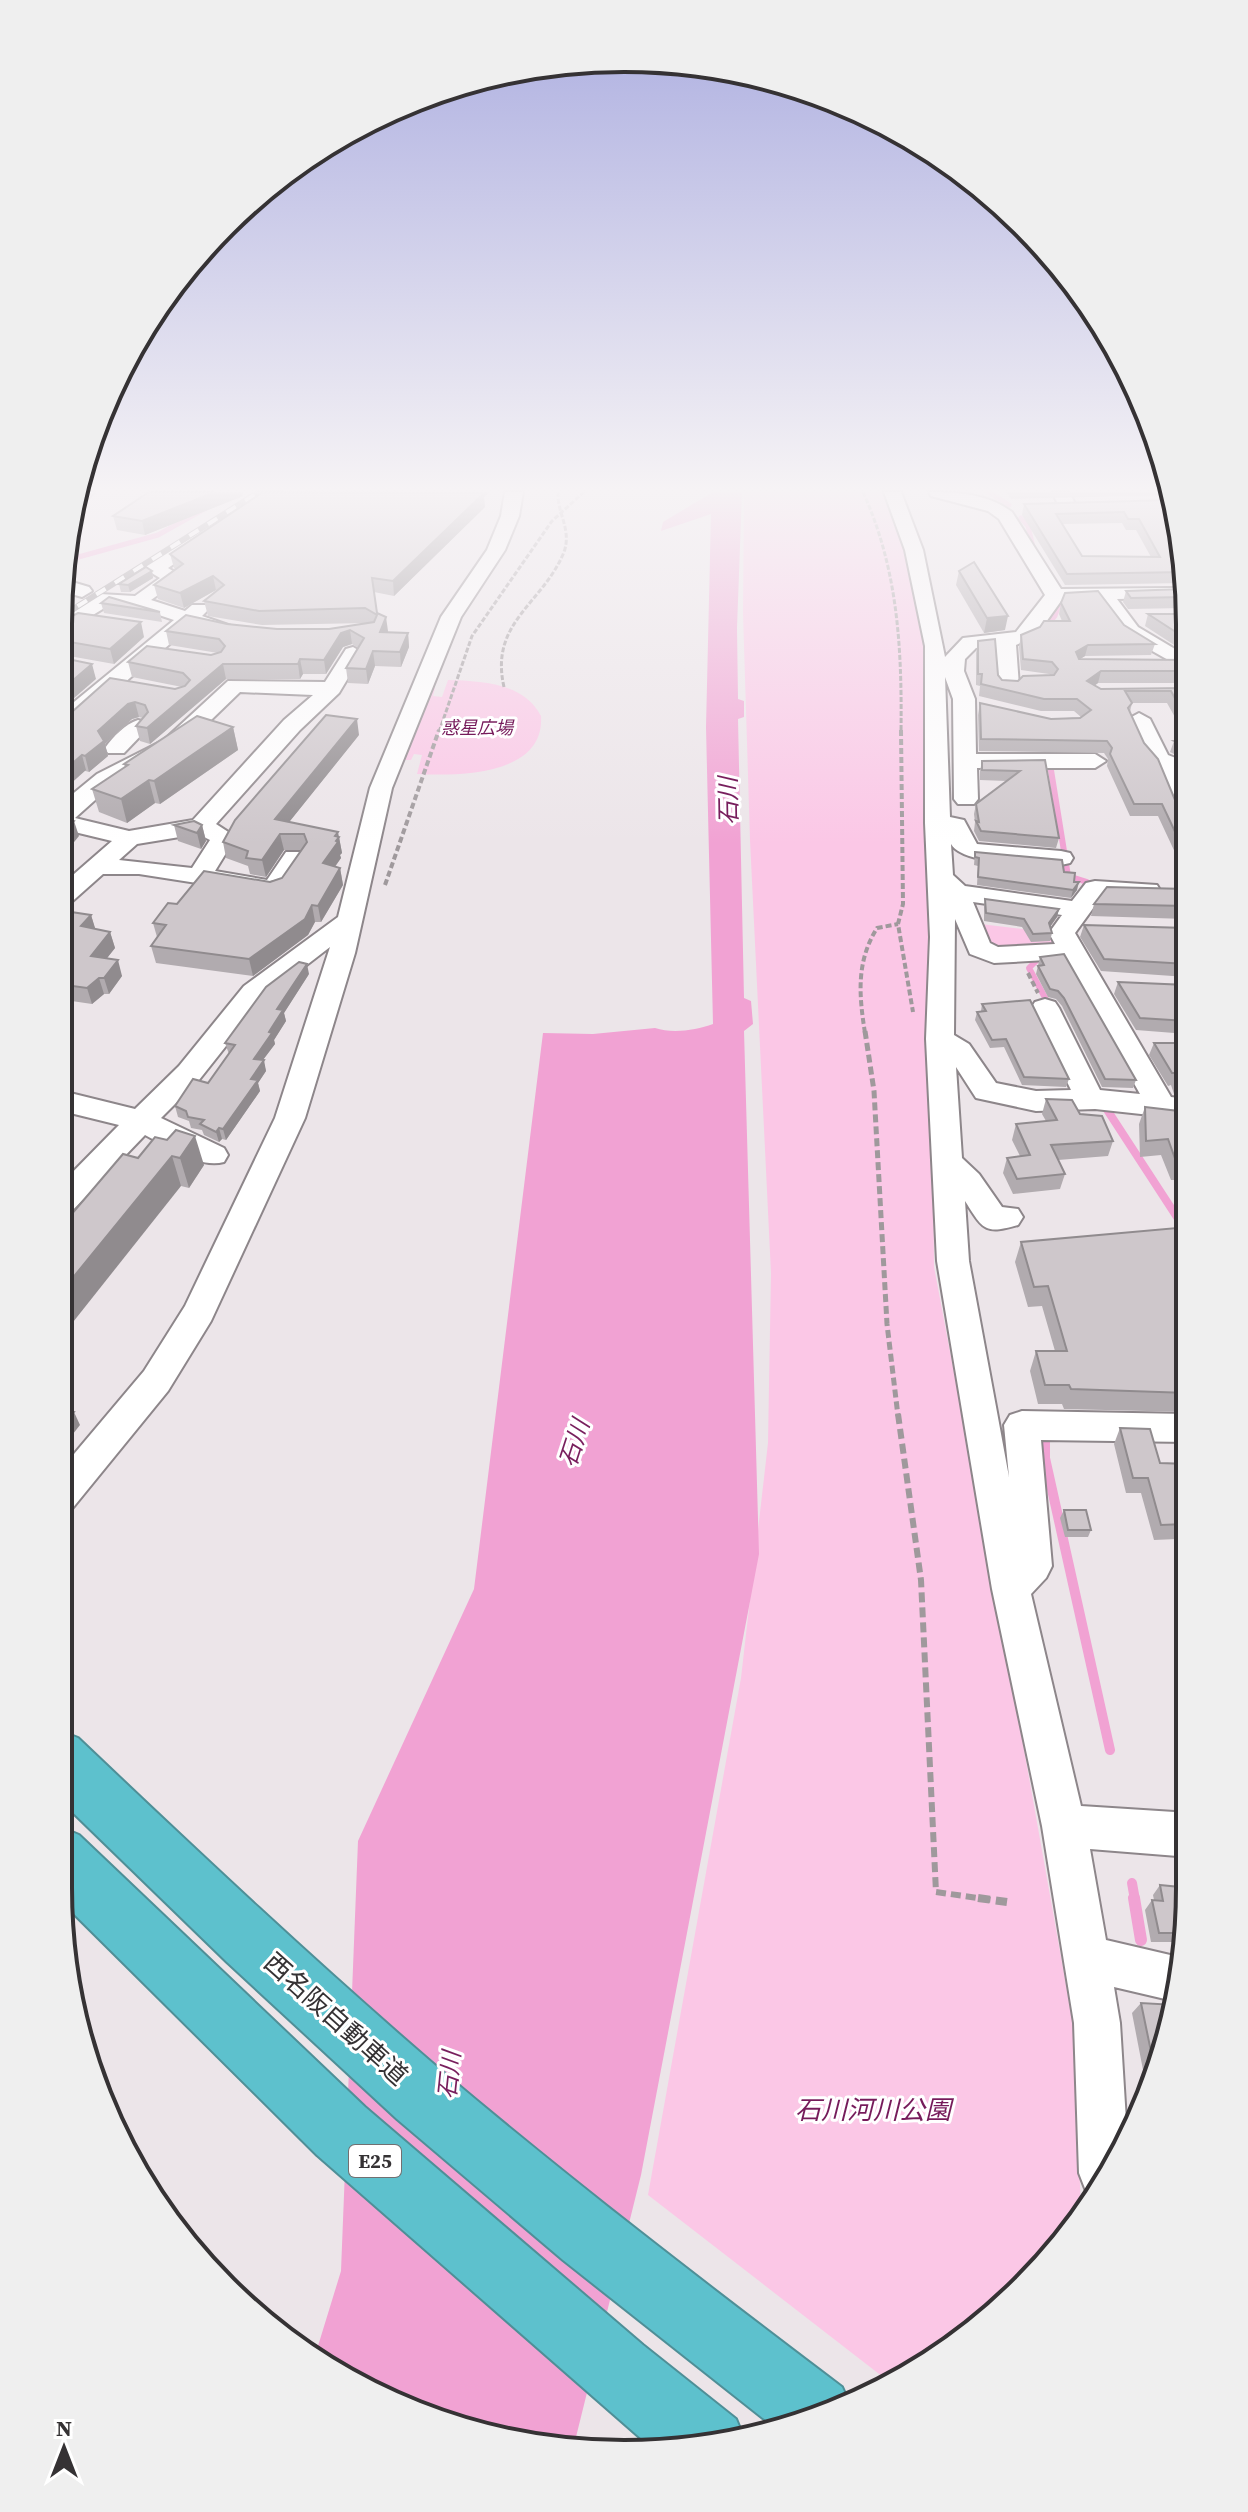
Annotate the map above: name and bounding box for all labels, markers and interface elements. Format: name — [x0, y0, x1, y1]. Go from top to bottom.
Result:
park label: 惑星広場 — [441, 715, 515, 740]
water label: 石川 — [711, 774, 745, 825]
water label: 石川 — [551, 1412, 598, 1471]
street label: 西名阪自動車道 — [256, 1945, 416, 2093]
water label: 石川 — [430, 2046, 468, 2101]
park label: 石川河川公園 — [795, 2092, 955, 2128]
road number: E25 — [349, 2145, 401, 2177]
north arrow — [24, 2408, 104, 2488]
text: N — [56, 2413, 72, 2443]

